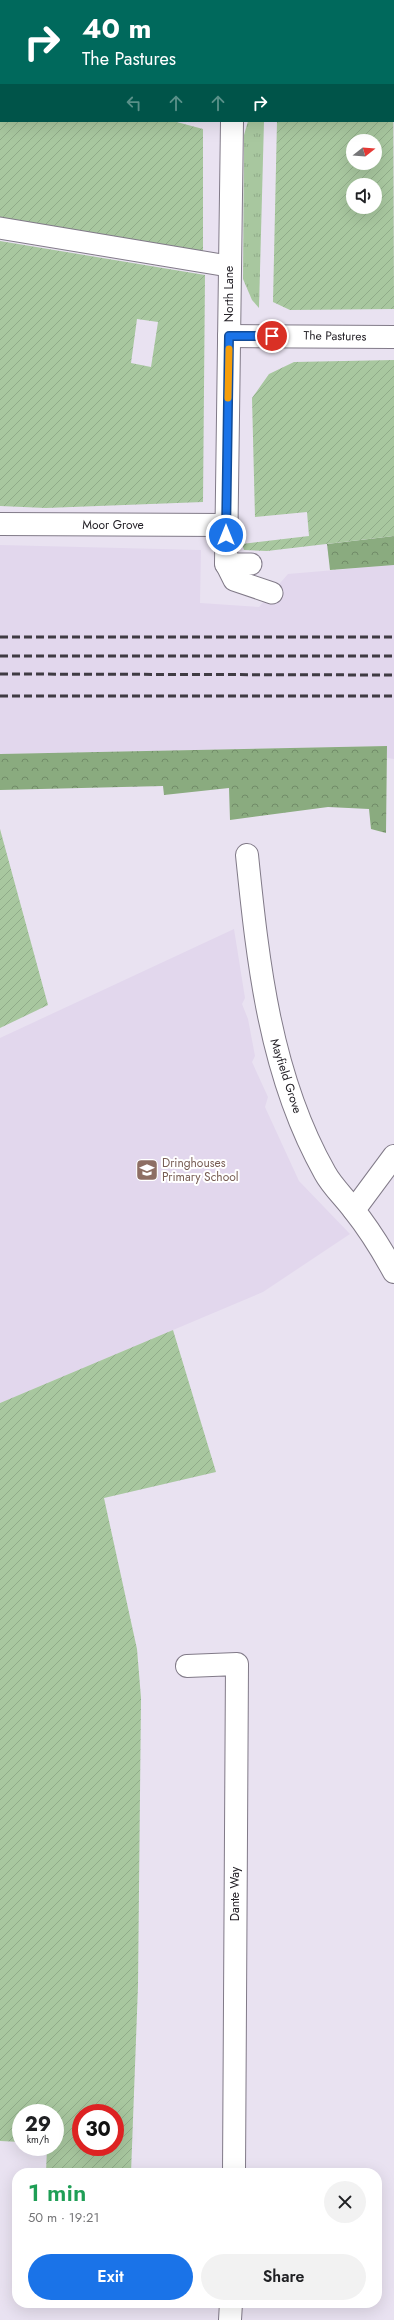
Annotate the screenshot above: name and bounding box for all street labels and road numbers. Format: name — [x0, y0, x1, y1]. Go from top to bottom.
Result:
street label: North Lane — [220, 266, 238, 322]
street label: The Pastures — [304, 326, 367, 346]
street label: Moor Grove — [82, 516, 144, 534]
street label: Mayfield Grove — [265, 1036, 307, 1116]
street label: Dante Way — [226, 1866, 244, 1921]

